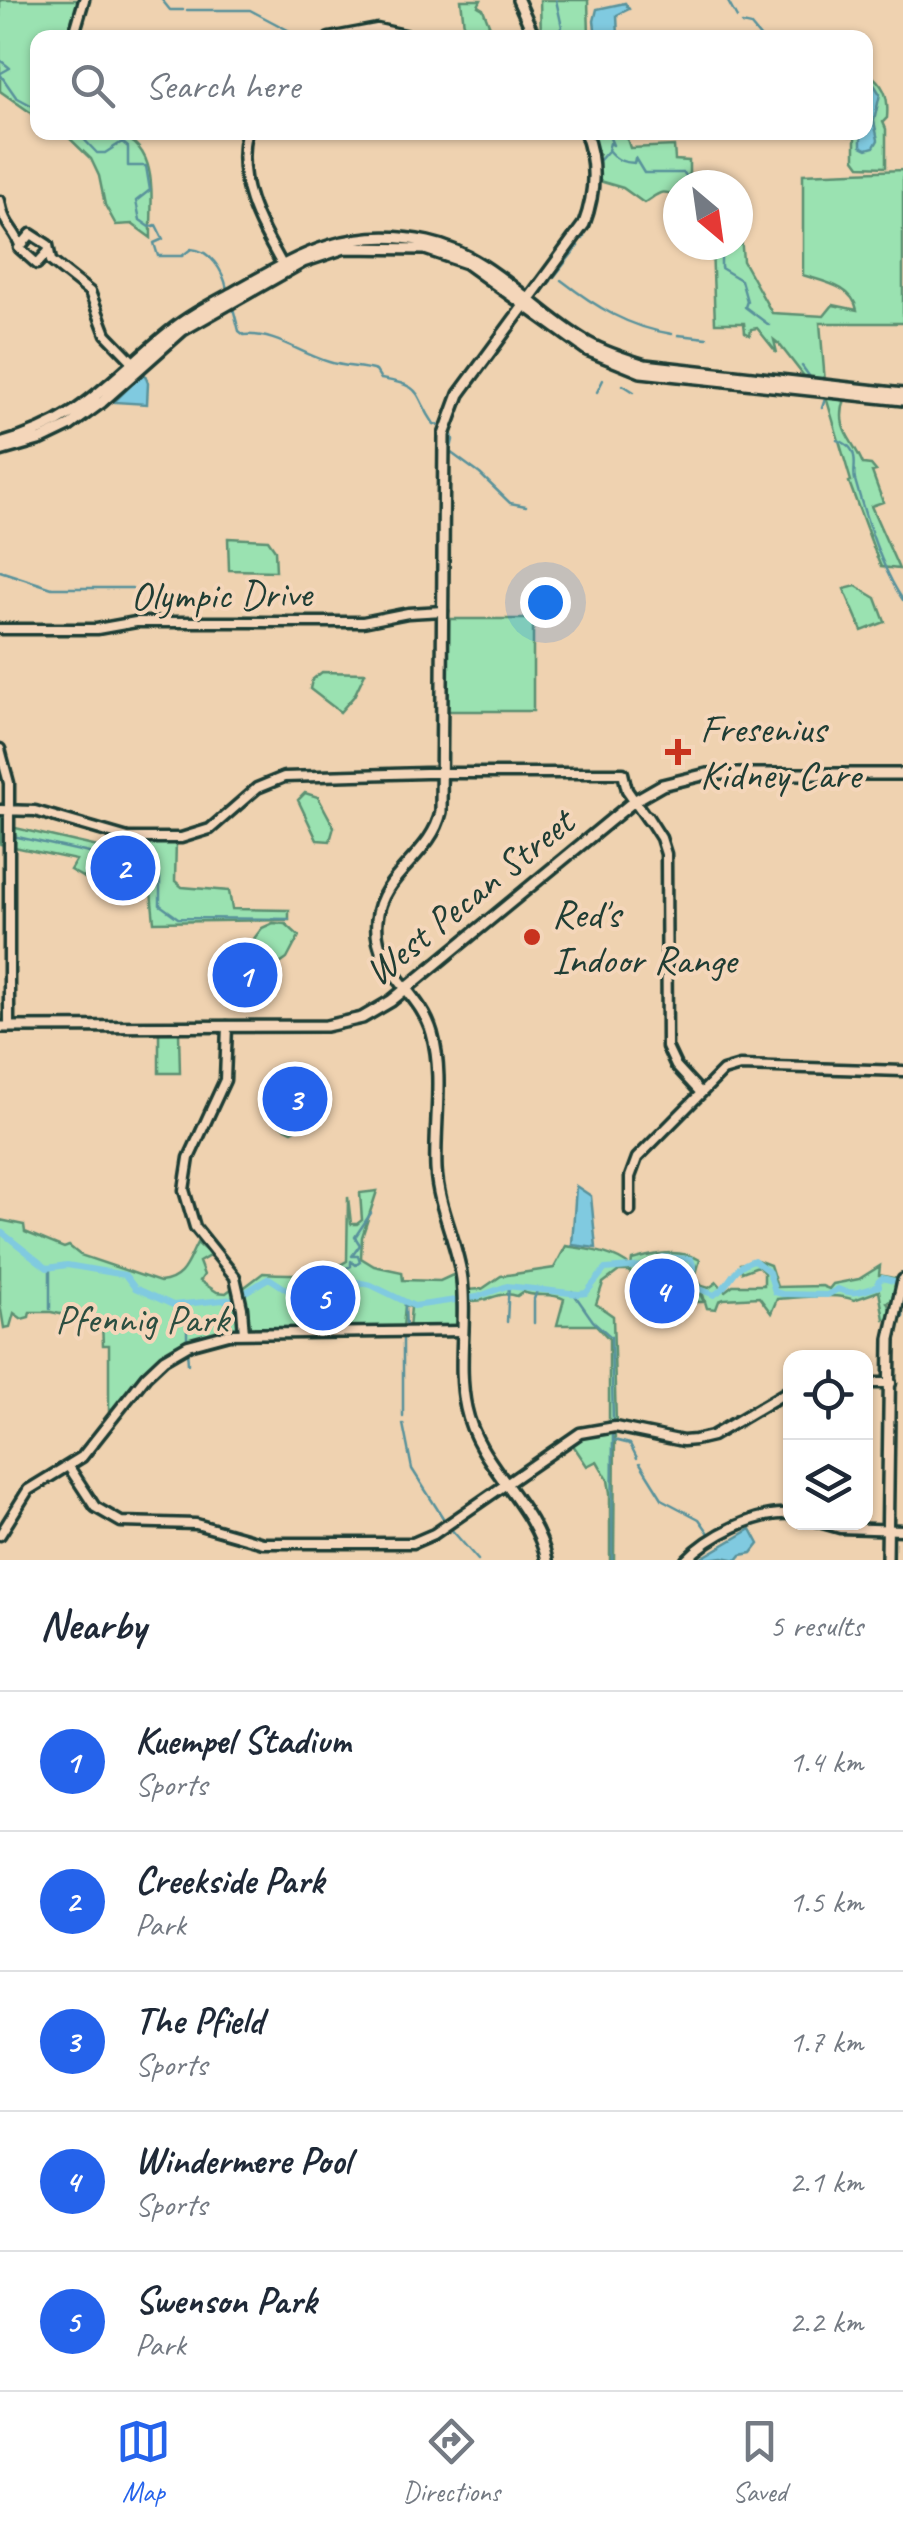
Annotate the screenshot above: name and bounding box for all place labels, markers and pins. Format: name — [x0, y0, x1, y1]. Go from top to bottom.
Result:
place label: Fresenius Kidney Care — [700, 704, 864, 800]
marker: Fresenius Kidney Care — [665, 739, 691, 765]
pin: 2 — [90, 830, 156, 906]
place label: Red's Indoor Range — [552, 889, 739, 985]
marker: Red's Indoor Range — [521, 926, 543, 948]
pin: 1 — [212, 938, 278, 1012]
pin: 3 — [262, 1062, 328, 1136]
pin: 4 — [630, 1254, 694, 1328]
pin: 5 — [290, 1260, 356, 1336]

